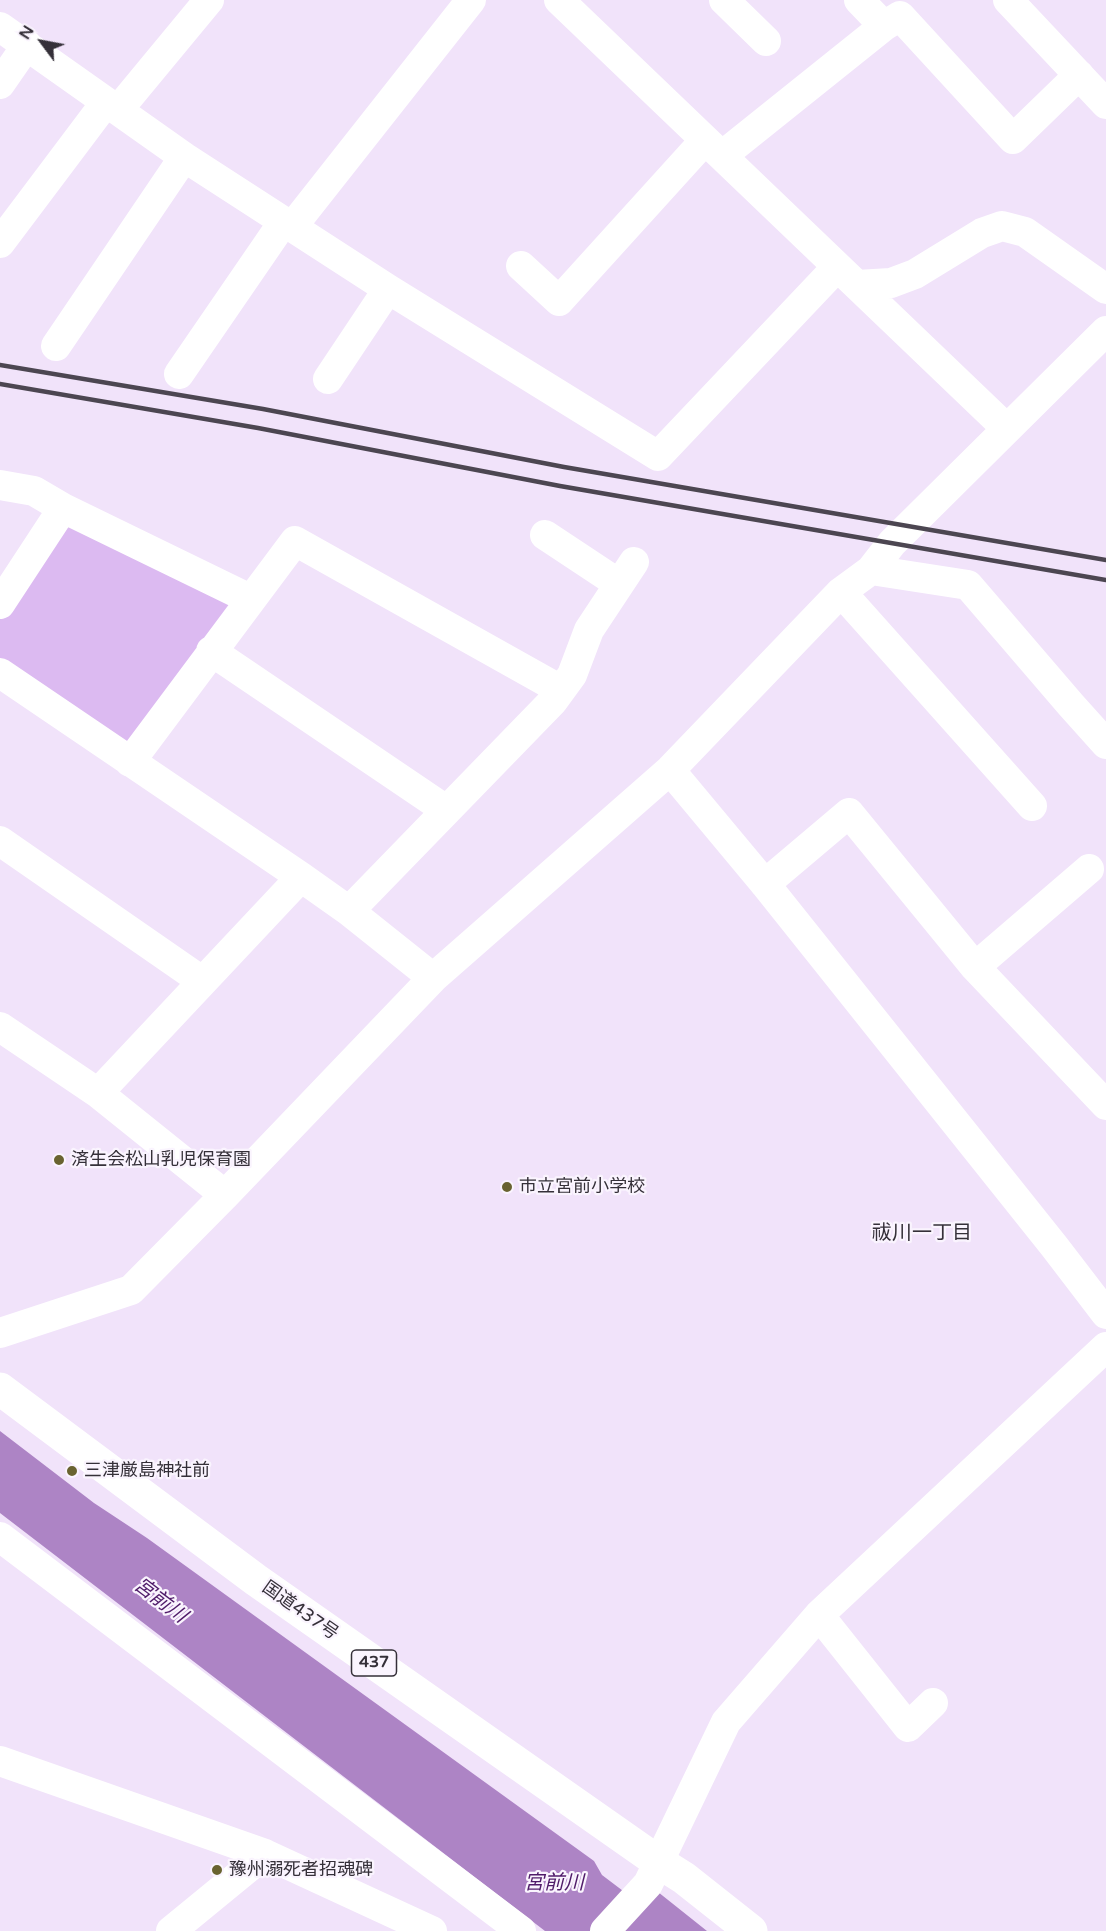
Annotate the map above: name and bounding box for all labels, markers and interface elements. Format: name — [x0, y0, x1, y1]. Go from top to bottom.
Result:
north arrow — [12, 12, 72, 72]
text: N — [15, 22, 39, 43]
place label: 済生会松山乳児保育園 — [71, 1149, 251, 1171]
marker: 済生会松山乳児保育園 — [52, 1153, 66, 1167]
place label: 市立宮前小学校 — [519, 1176, 645, 1198]
marker: 市立宮前小学校 — [500, 1180, 514, 1194]
district label: 祓川一丁目 — [872, 1222, 972, 1246]
place label: 三津厳島神社前 — [84, 1460, 210, 1482]
marker: 三津厳島神社前 — [65, 1464, 79, 1478]
water label: 宮前川 — [129, 1573, 191, 1629]
street label: 国道437号 — [258, 1577, 342, 1645]
road number: 437 — [352, 1650, 397, 1676]
place label: 豫州溺死者招魂碑 — [229, 1859, 373, 1881]
marker: 豫州溺死者招魂碑 — [210, 1863, 224, 1877]
water label: 宮前川 — [524, 1872, 584, 1896]

